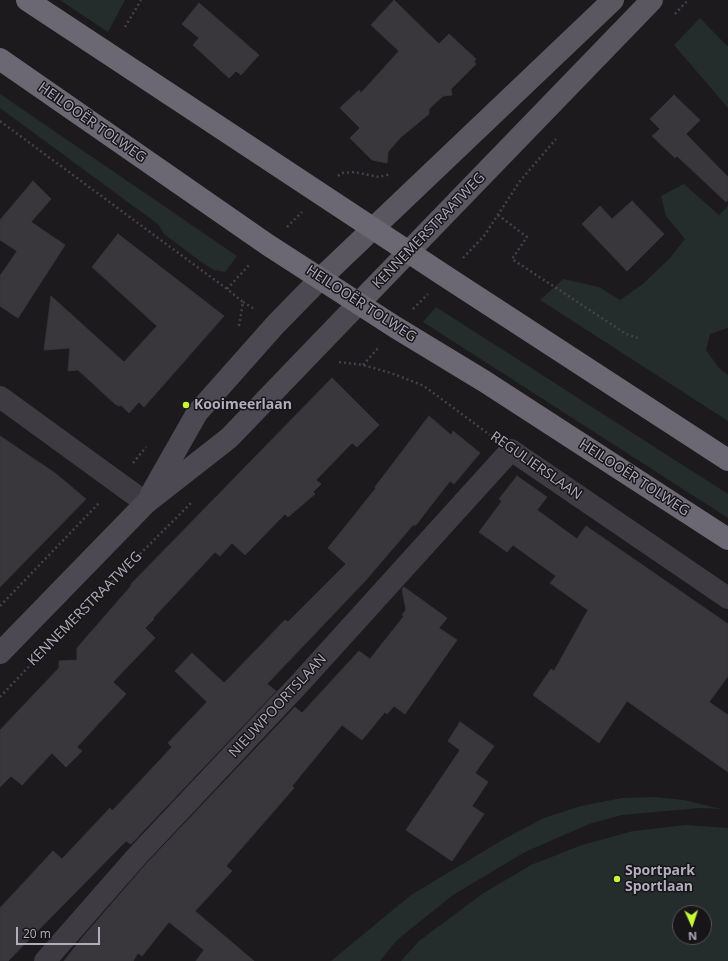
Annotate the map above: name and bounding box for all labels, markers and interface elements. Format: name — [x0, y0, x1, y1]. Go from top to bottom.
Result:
street label: HEILOOËR TOLWEG — [35, 79, 149, 167]
street label: KENNEMERSTRAATWEG — [369, 170, 489, 292]
street label: HEILOOËR TOLWEG — [303, 262, 419, 346]
place label: Kooimeerlaan — [194, 397, 292, 413]
marker: Kooimeerlaan — [181, 400, 191, 410]
street label: REGULIERSLAAN — [487, 428, 585, 504]
street label: HEILOOËR TOLWEG — [576, 436, 692, 520]
street label: KENNEMERSTRAATWEG — [24, 548, 146, 670]
street label: NIEUWPOORTSLAAN — [226, 651, 330, 761]
place label: Sportpark Sportlaan — [625, 863, 695, 896]
marker: Sportpark Sportlaan — [612, 874, 622, 884]
north arrow — [672, 905, 712, 945]
scale bar — [18, 919, 102, 945]
text: 20 m — [23, 925, 51, 942]
text: N — [688, 929, 697, 944]

